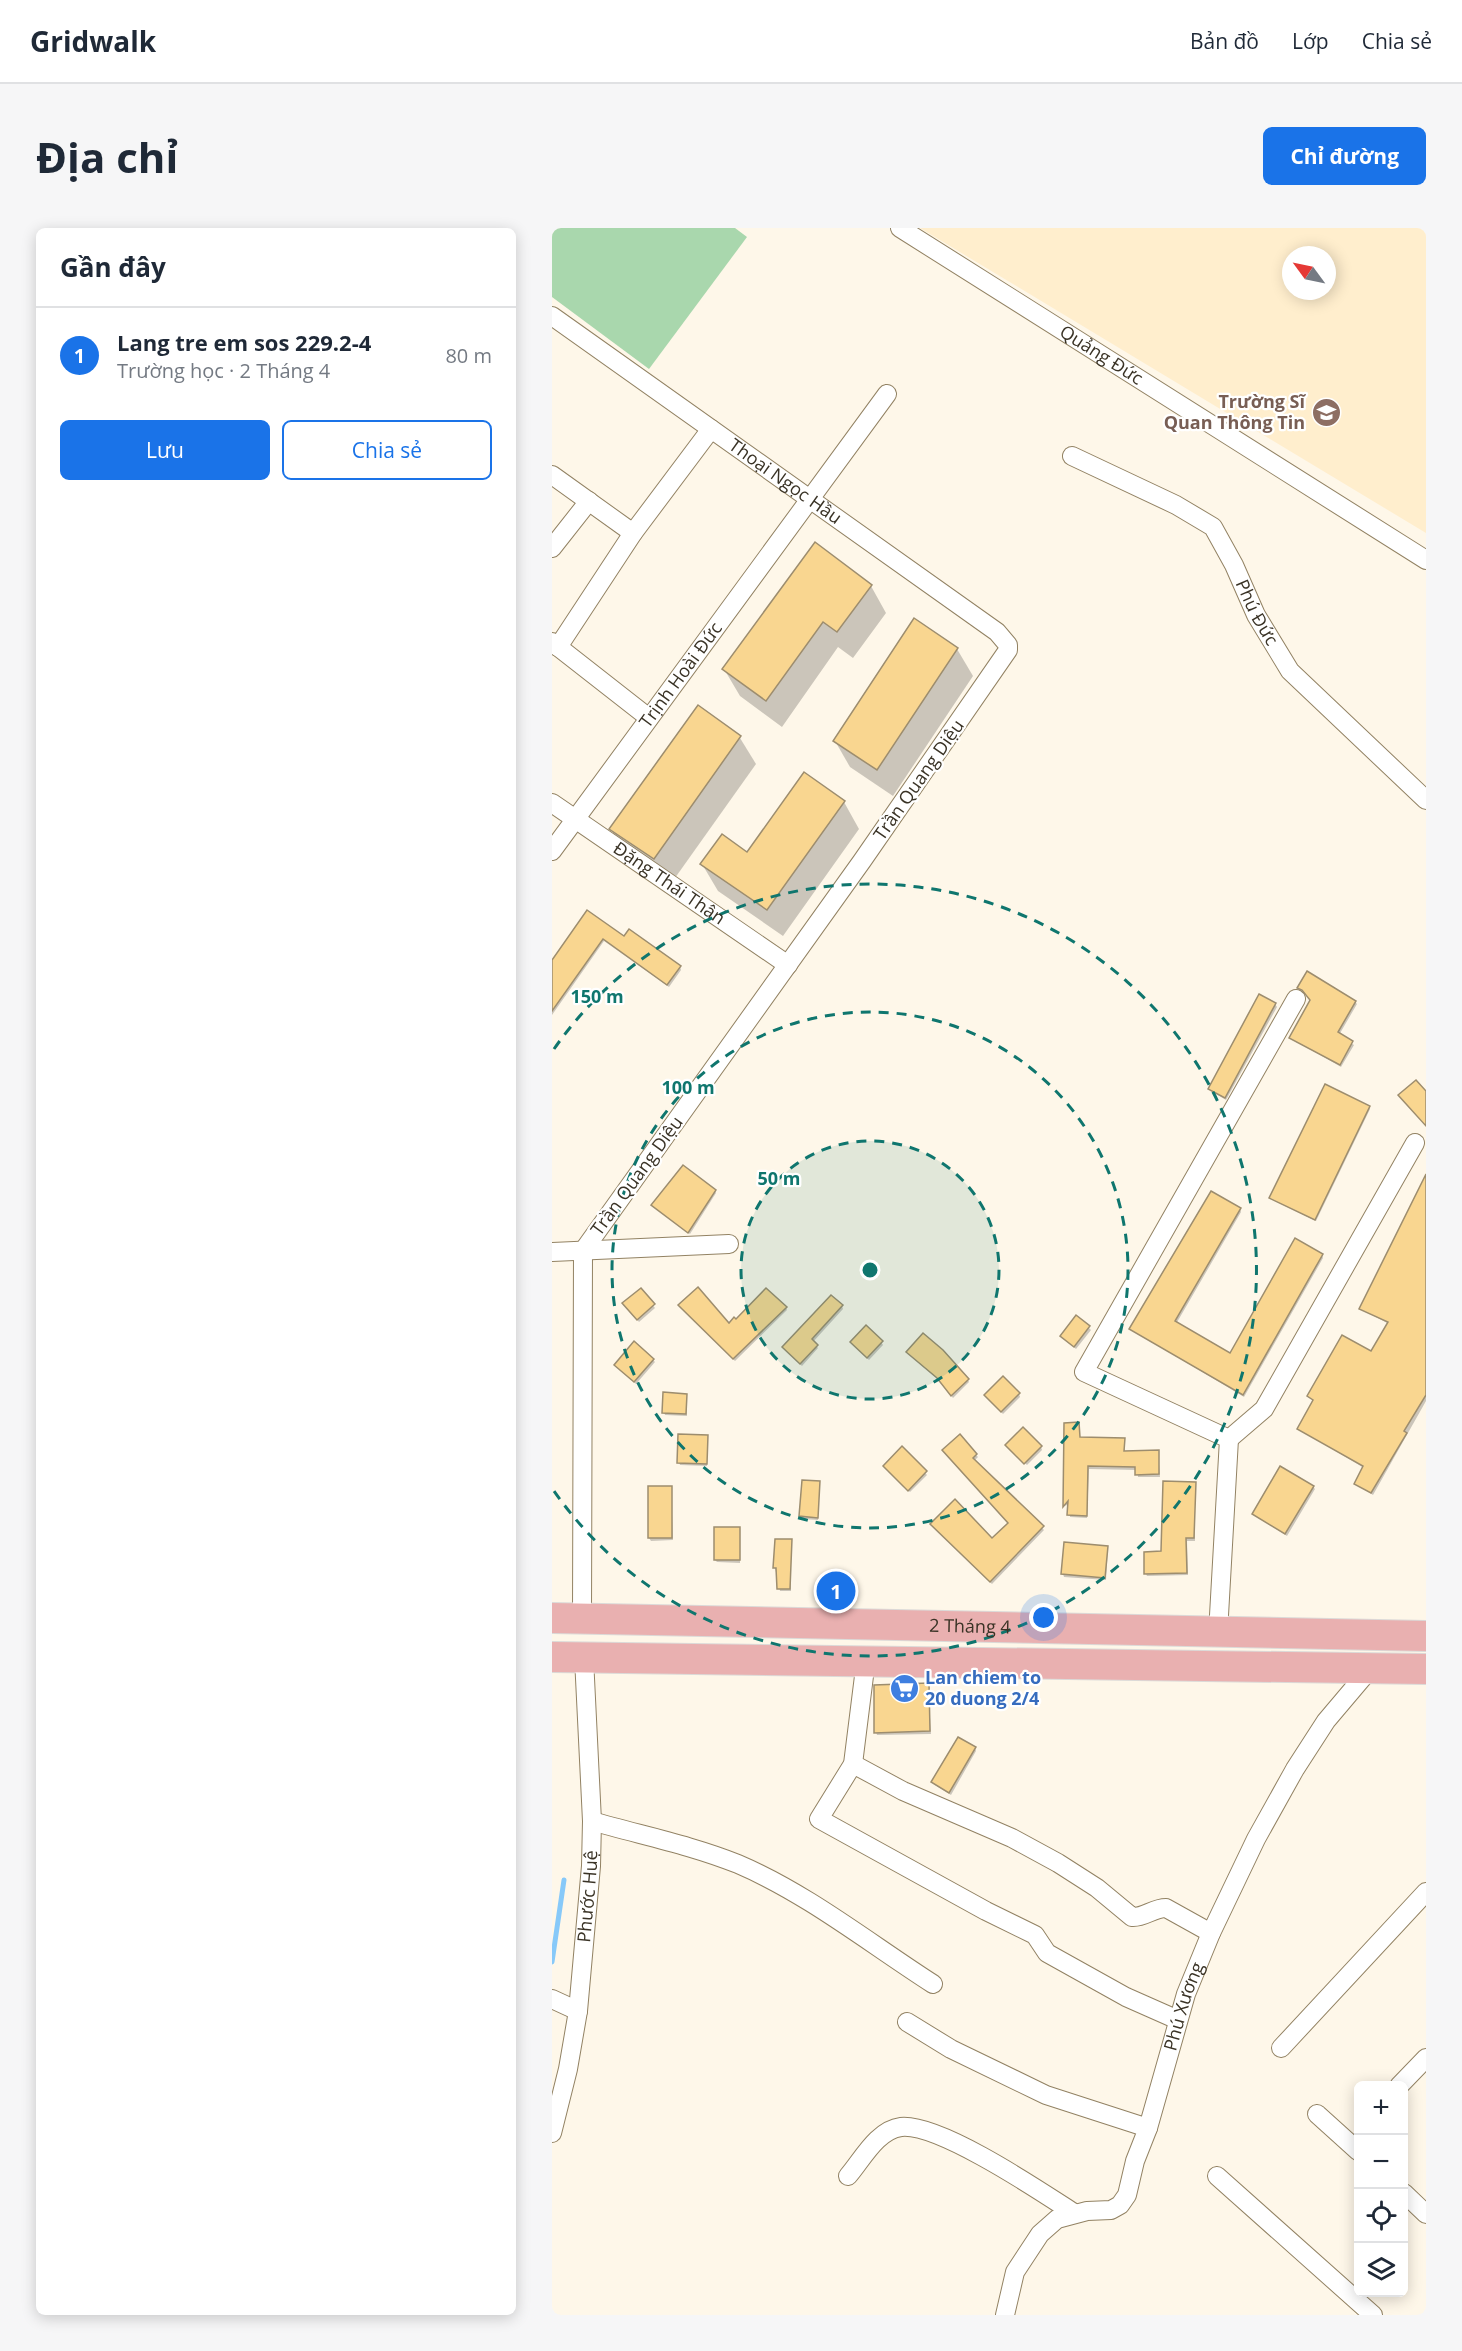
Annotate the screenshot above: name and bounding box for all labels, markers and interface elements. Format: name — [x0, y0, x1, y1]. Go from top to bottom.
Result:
text: Gridwalk — [30, 22, 156, 60]
text: Bản đồ — [1190, 27, 1259, 55]
text: Lớp — [1292, 27, 1329, 55]
text: Chia sẻ — [1362, 27, 1432, 55]
button: Chỉ đường — [1263, 127, 1426, 185]
text: Địa chỉ — [36, 128, 178, 185]
north arrow — [1282, 246, 1336, 300]
text: Gần đây — [60, 249, 166, 285]
street label: Quảng Đức — [1056, 319, 1148, 390]
text: Lang tre em sos 229.2-4 — [117, 327, 371, 357]
text: 1 — [74, 342, 85, 369]
text: 80 m — [445, 342, 492, 369]
text: Trường học · 2 Tháng 4 — [117, 357, 330, 384]
place label: Trường Sĩ Quan Thông Tin — [1164, 389, 1306, 434]
school or university icon: Trường Sĩ Quan Thông Tin — [1310, 396, 1342, 428]
button: Lưu — [60, 420, 270, 480]
button: Chia sẻ — [282, 420, 492, 480]
street label: Thoại Ngọc Hầu — [725, 433, 847, 529]
street label: Phú Đức — [1231, 575, 1285, 650]
street label: Trịnh Hoài Đức — [633, 617, 727, 732]
street label: Trần Quang Diệu — [868, 714, 969, 845]
street label: Đặng Thái Thân — [609, 836, 730, 929]
text: 150 m — [570, 984, 624, 1008]
text: 100 m — [661, 1075, 715, 1099]
street label: Trần Quang Diệu — [585, 1111, 688, 1240]
text: 50 m — [758, 1166, 800, 1190]
centre of rings — [860, 1260, 880, 1280]
pin: 1 — [816, 1568, 856, 1614]
your location — [1029, 1603, 1058, 1632]
street label: 2 Tháng 4 — [929, 1613, 1011, 1638]
place label: Lan chiem to 20 duong 2/4 — [925, 1665, 1041, 1710]
supermarket icon: Lan chiem to 20 duong 2/4 — [888, 1672, 920, 1704]
street label: Phước Huệ — [571, 1850, 602, 1943]
street label: Phú Xương — [1158, 1958, 1209, 2053]
map controls — [1354, 2081, 1408, 2297]
button: + — [1354, 2081, 1408, 2135]
button: − — [1354, 2135, 1408, 2189]
button: locate — [1354, 2189, 1408, 2243]
button: layers — [1354, 2243, 1408, 2297]

